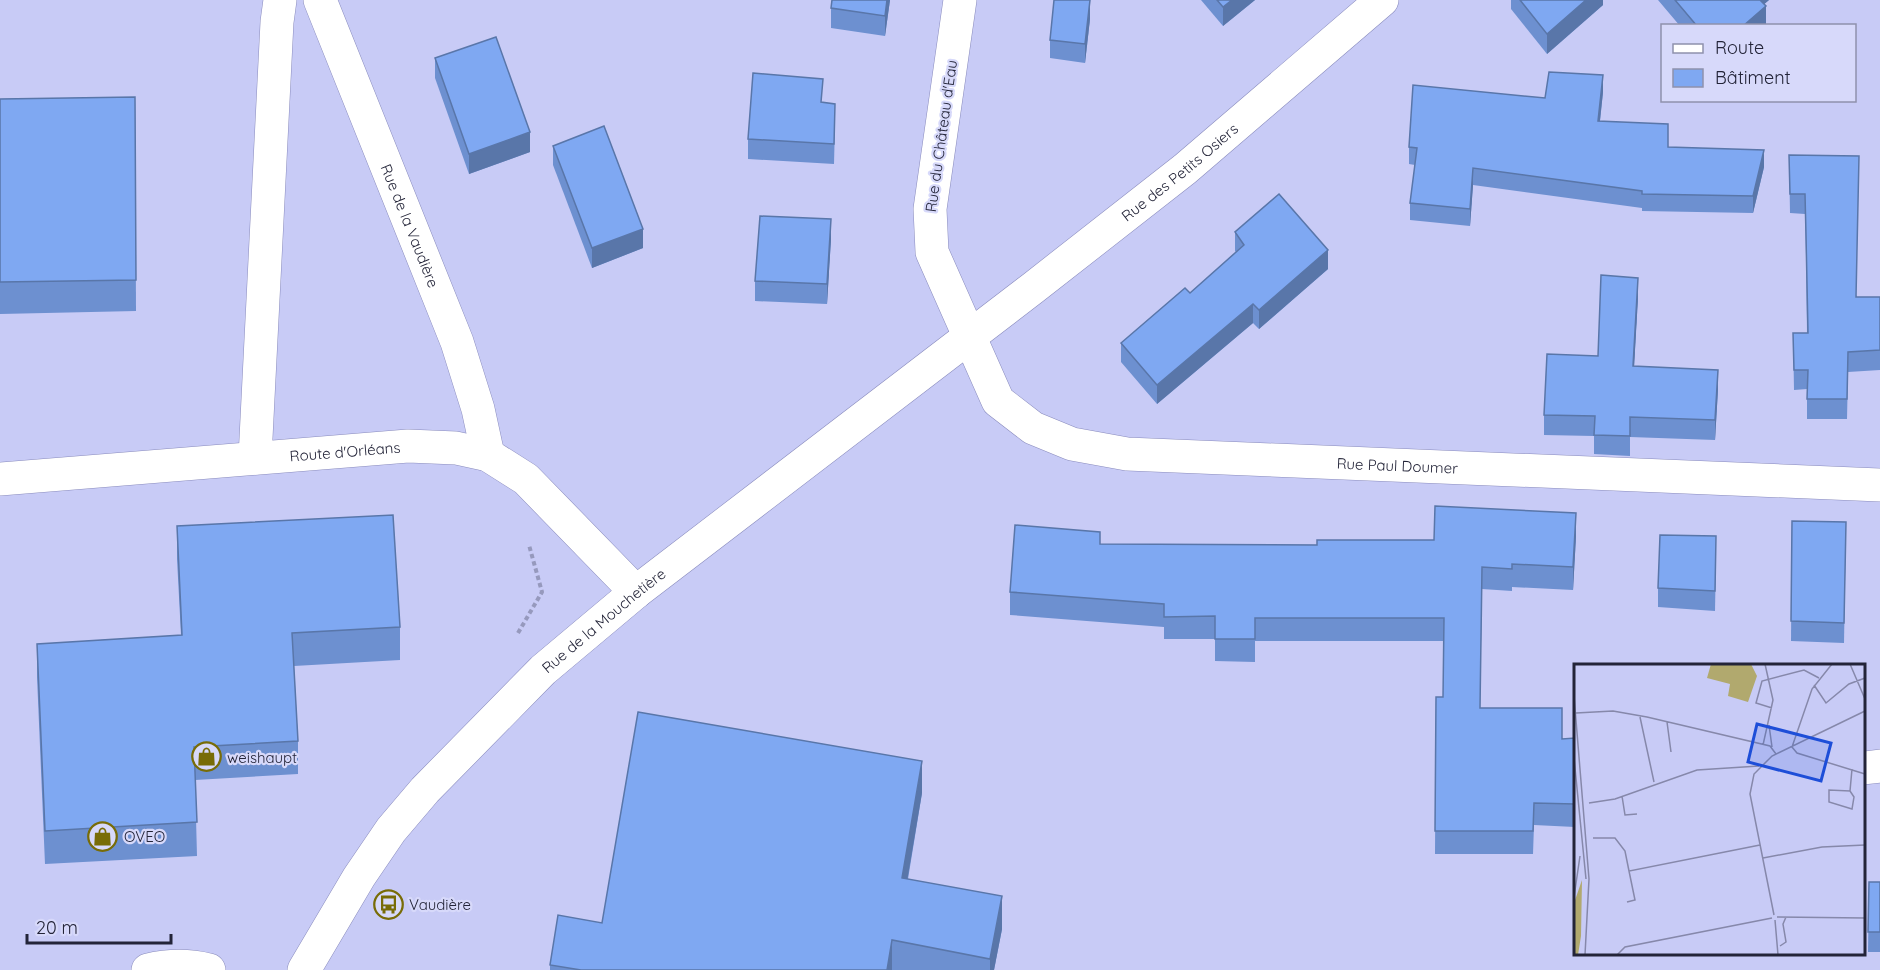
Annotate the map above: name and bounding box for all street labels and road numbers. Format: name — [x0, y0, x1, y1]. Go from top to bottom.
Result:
street label: Rue du Château d'Eau — [921, 59, 961, 213]
street label: Rue des Petits Osiers — [1117, 119, 1242, 225]
street label: Rue de la Vaudière — [377, 161, 444, 290]
street label: Route d'Orléans — [289, 437, 401, 465]
street label: Rue Paul Doumer — [1336, 453, 1459, 477]
street label: Rue de la Mouchetière — [538, 564, 669, 677]

